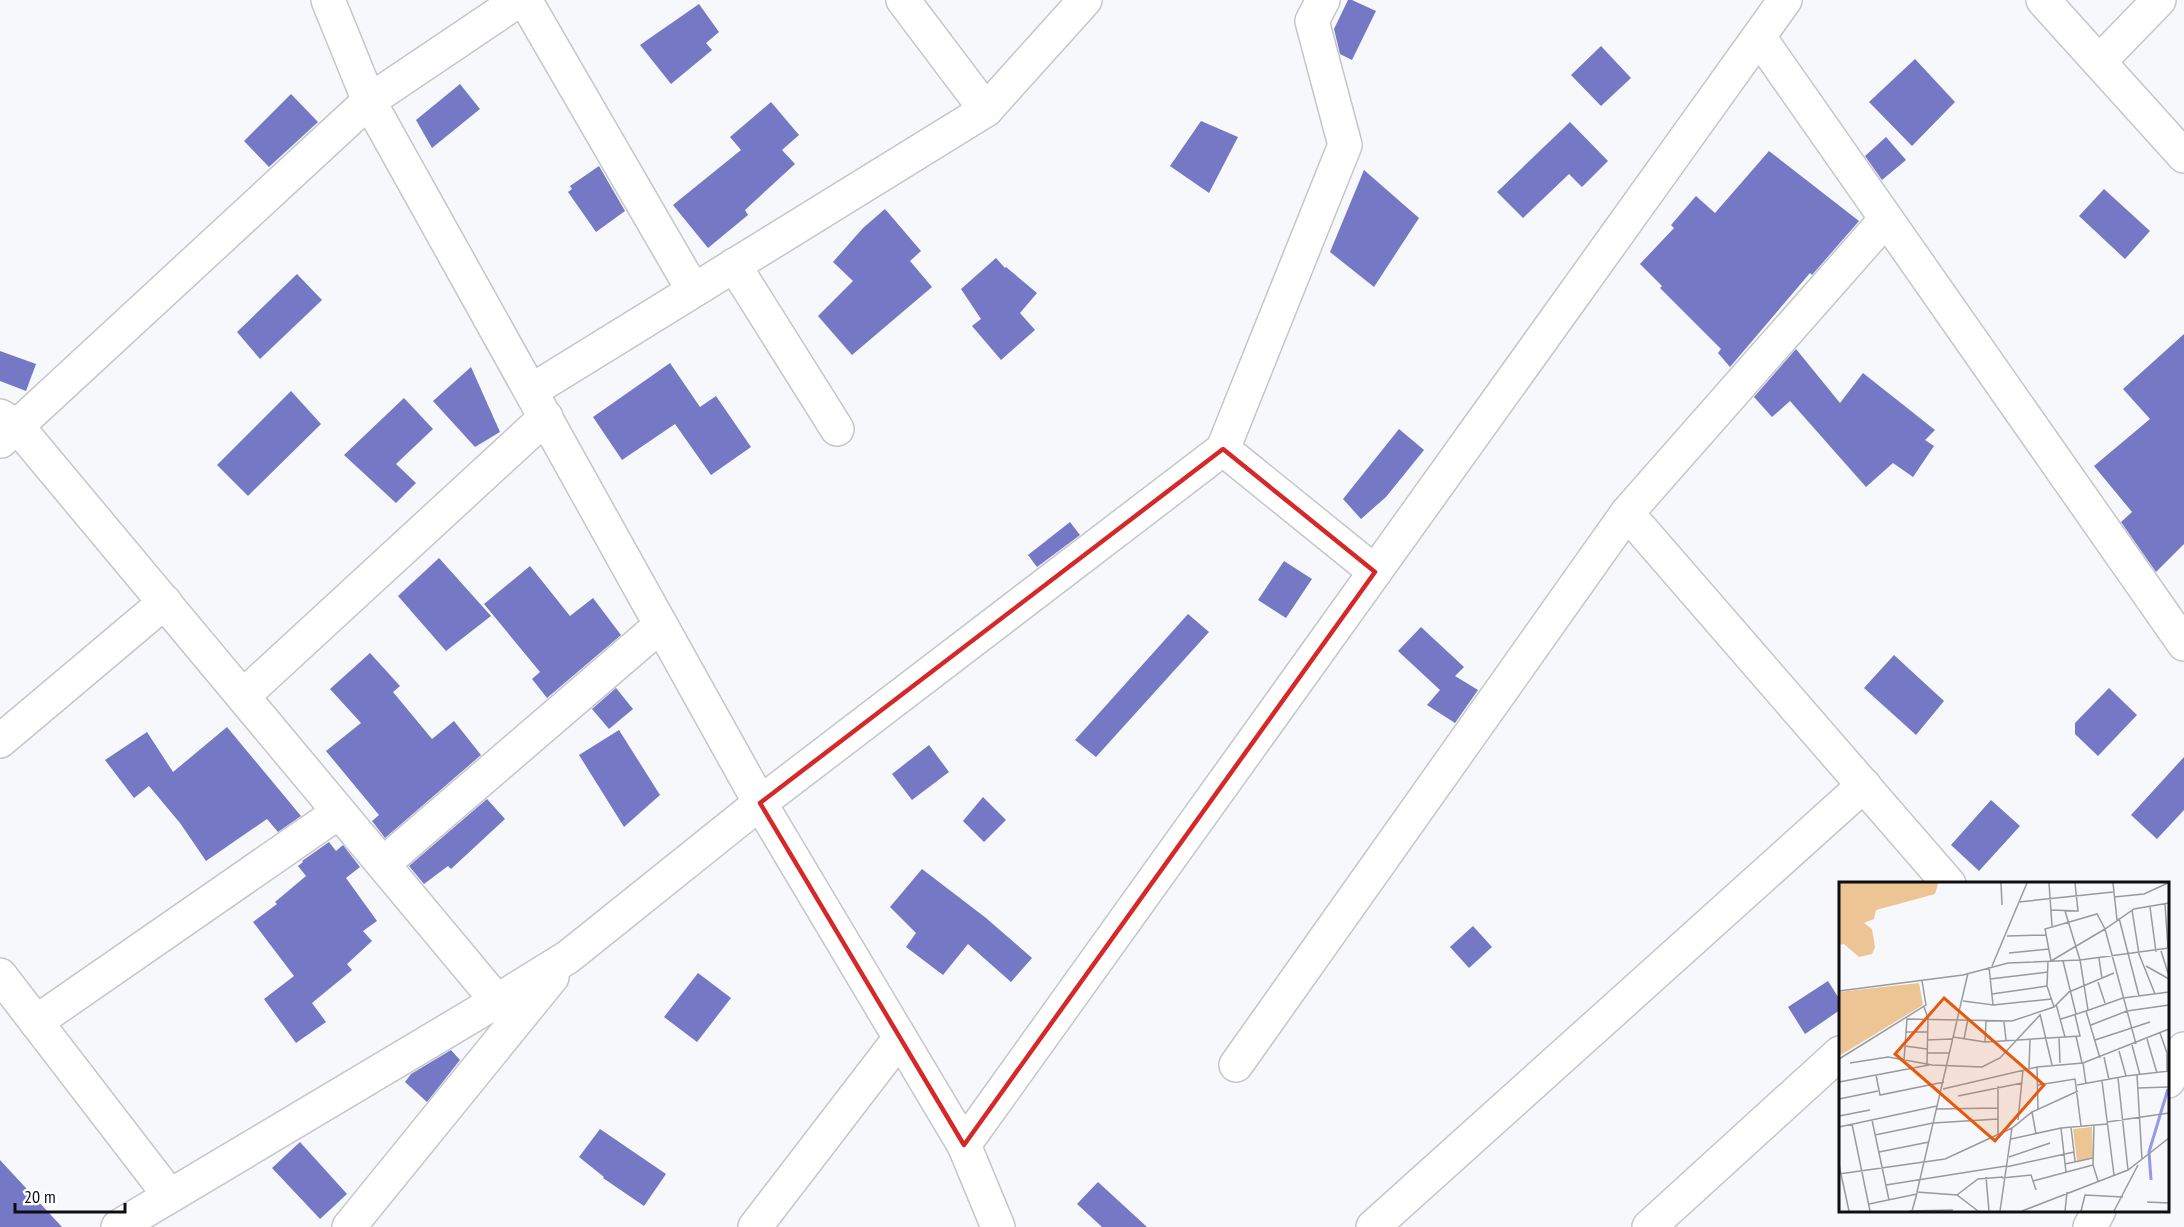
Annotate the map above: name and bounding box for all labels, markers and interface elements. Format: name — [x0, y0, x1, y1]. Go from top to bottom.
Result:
inset map — [1839, 882, 2169, 1212]
scale bar — [15, 1176, 124, 1214]
text: 20 m — [24, 1185, 56, 1208]

